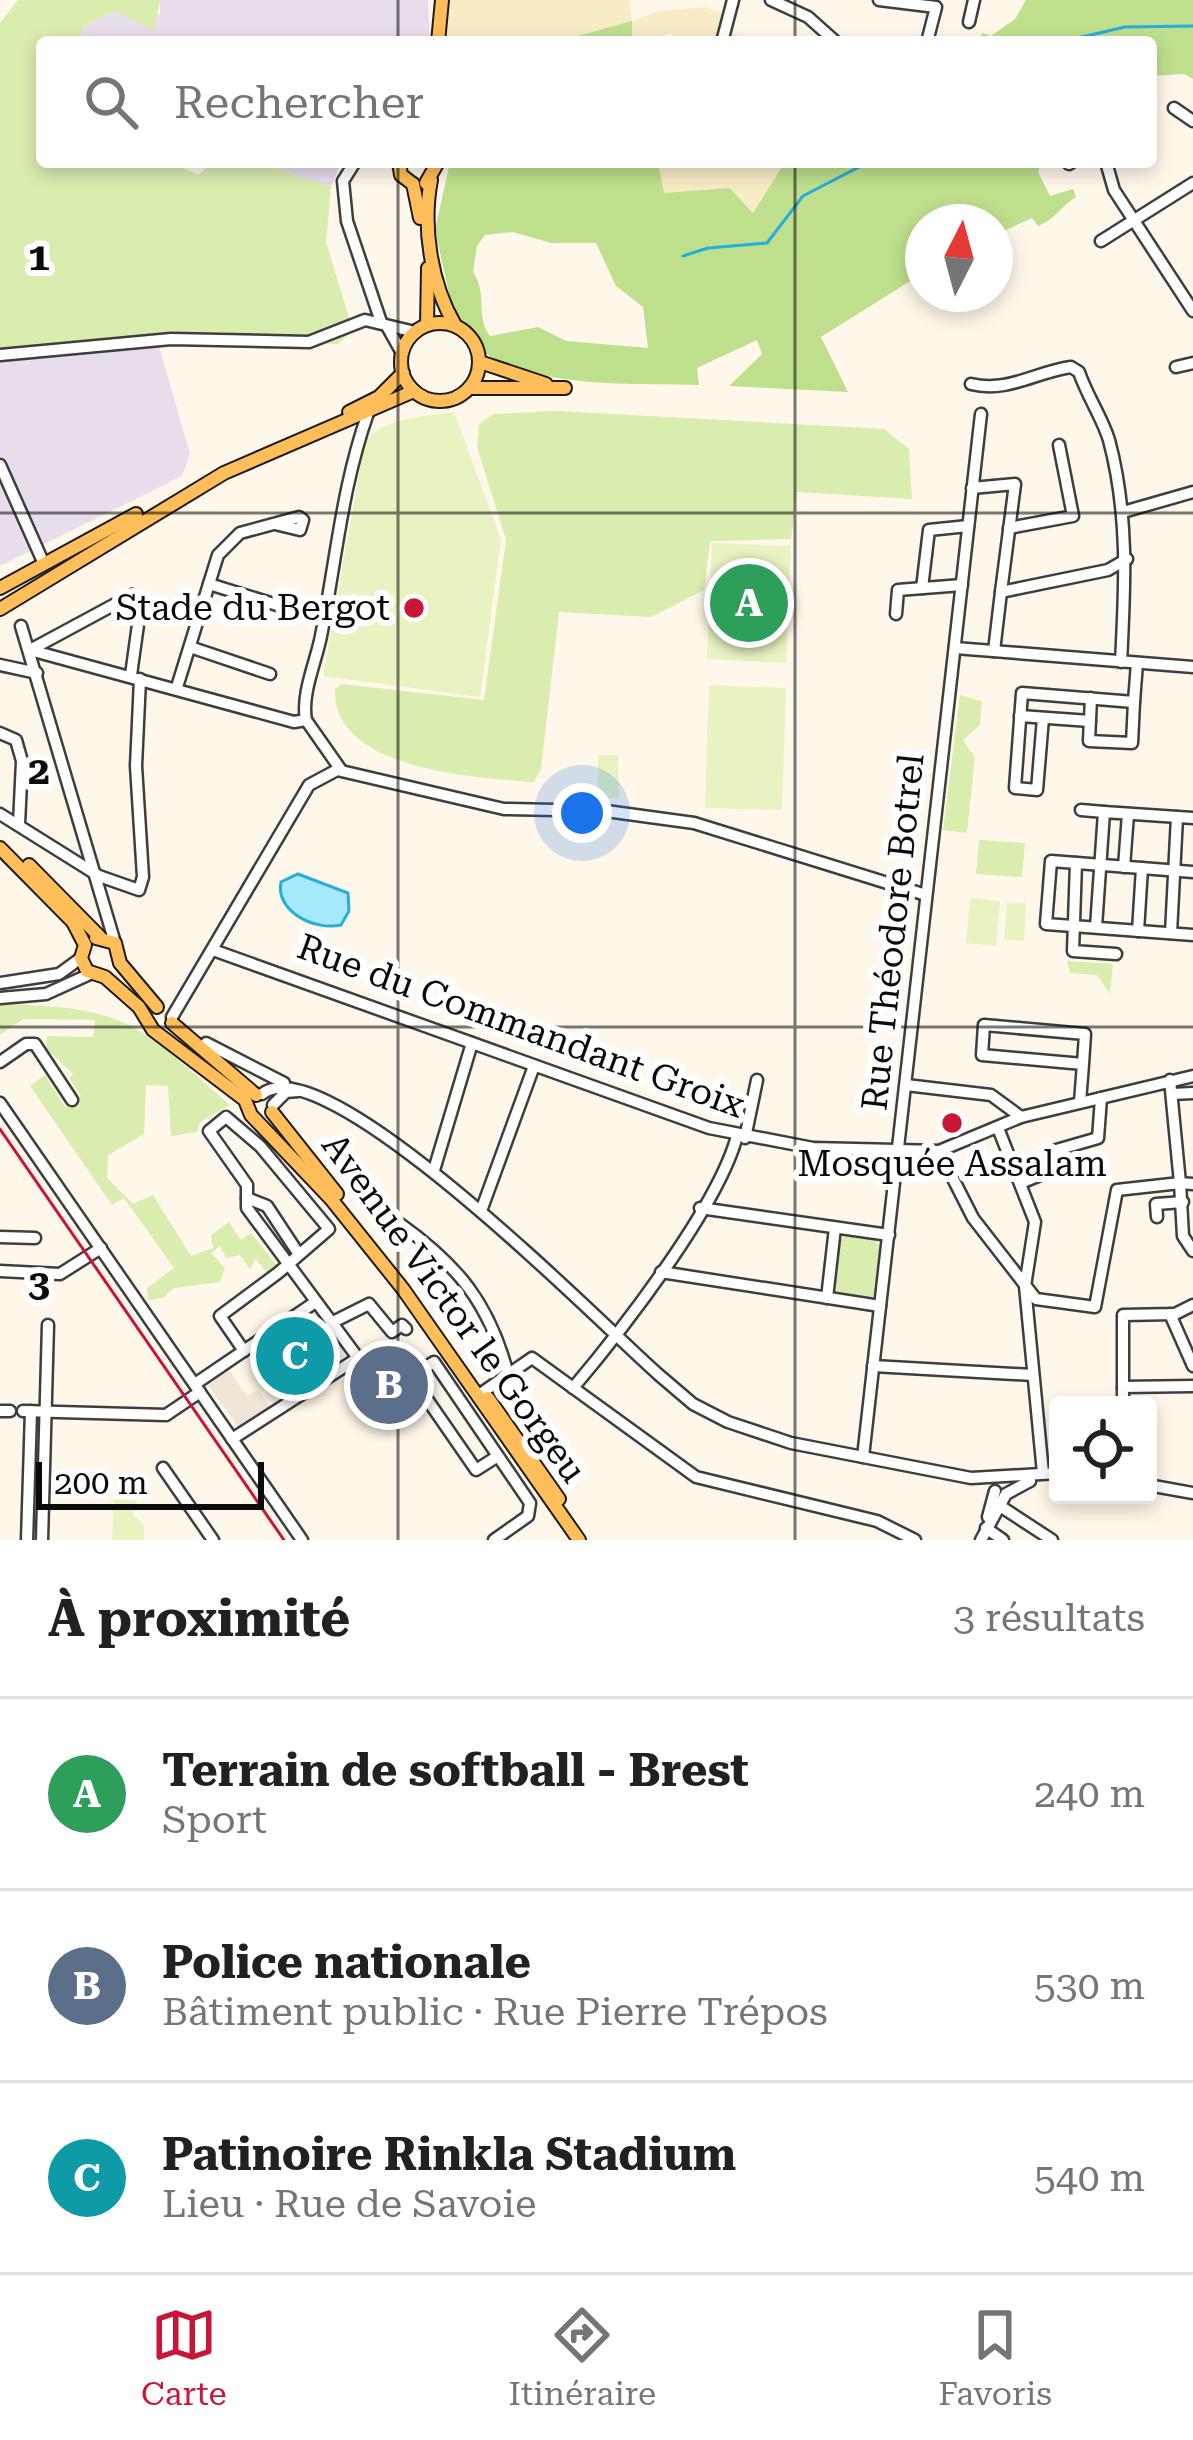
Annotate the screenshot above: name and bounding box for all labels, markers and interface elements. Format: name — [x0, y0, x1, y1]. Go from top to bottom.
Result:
search box — [36, 36, 1157, 168]
icon: search — [78, 69, 144, 135]
text: Rechercher — [174, 76, 424, 129]
north arrow — [905, 204, 1013, 312]
text: 1 — [28, 234, 50, 280]
pin: A — [710, 558, 788, 648]
place label: Stade du Bergot — [115, 587, 390, 629]
marker: Stade du Bergot — [401, 595, 427, 621]
text: 2 — [28, 748, 50, 794]
street label: Rue Théodore Botrel — [853, 752, 933, 1112]
your location — [552, 783, 612, 843]
street label: Rue du Commandant Groix — [292, 926, 750, 1127]
marker: Mosquée Assalam — [939, 1110, 965, 1136]
street label: Avenue Victor le Gorgeu — [313, 1125, 595, 1491]
place label: Mosquée Assalam — [797, 1143, 1107, 1185]
text: 3 — [28, 1261, 50, 1307]
pin: C — [256, 1311, 334, 1401]
pin: B — [350, 1340, 428, 1430]
map controls — [1049, 1396, 1157, 1504]
button: locate — [1049, 1396, 1157, 1504]
scale bar — [36, 1456, 264, 1509]
text: 200 m — [54, 1463, 148, 1502]
text: À proximité — [48, 1589, 350, 1648]
text: 3 résultats — [953, 1595, 1145, 1641]
text: Terrain de softball - Brest — [162, 1744, 749, 1797]
text: A — [73, 1771, 101, 1817]
text: 240 m — [1034, 1771, 1145, 1817]
text: Sport — [162, 1797, 267, 1843]
text: Police nationale — [162, 1936, 531, 1989]
text: B — [73, 1963, 101, 2009]
text: 530 m — [1034, 1963, 1145, 2009]
text: Bâtiment public · Rue Pierre Trépos — [162, 1989, 828, 2035]
text: Patinoire Rinkla Stadium — [162, 2128, 736, 2181]
text: C — [73, 2155, 101, 2201]
text: 540 m — [1034, 2155, 1145, 2201]
text: Lieu · Rue de Savoie — [162, 2181, 536, 2227]
tab: Carte — [141, 2302, 227, 2413]
tab: Itinéraire — [509, 2302, 656, 2413]
tab: Favoris — [938, 2302, 1052, 2413]

